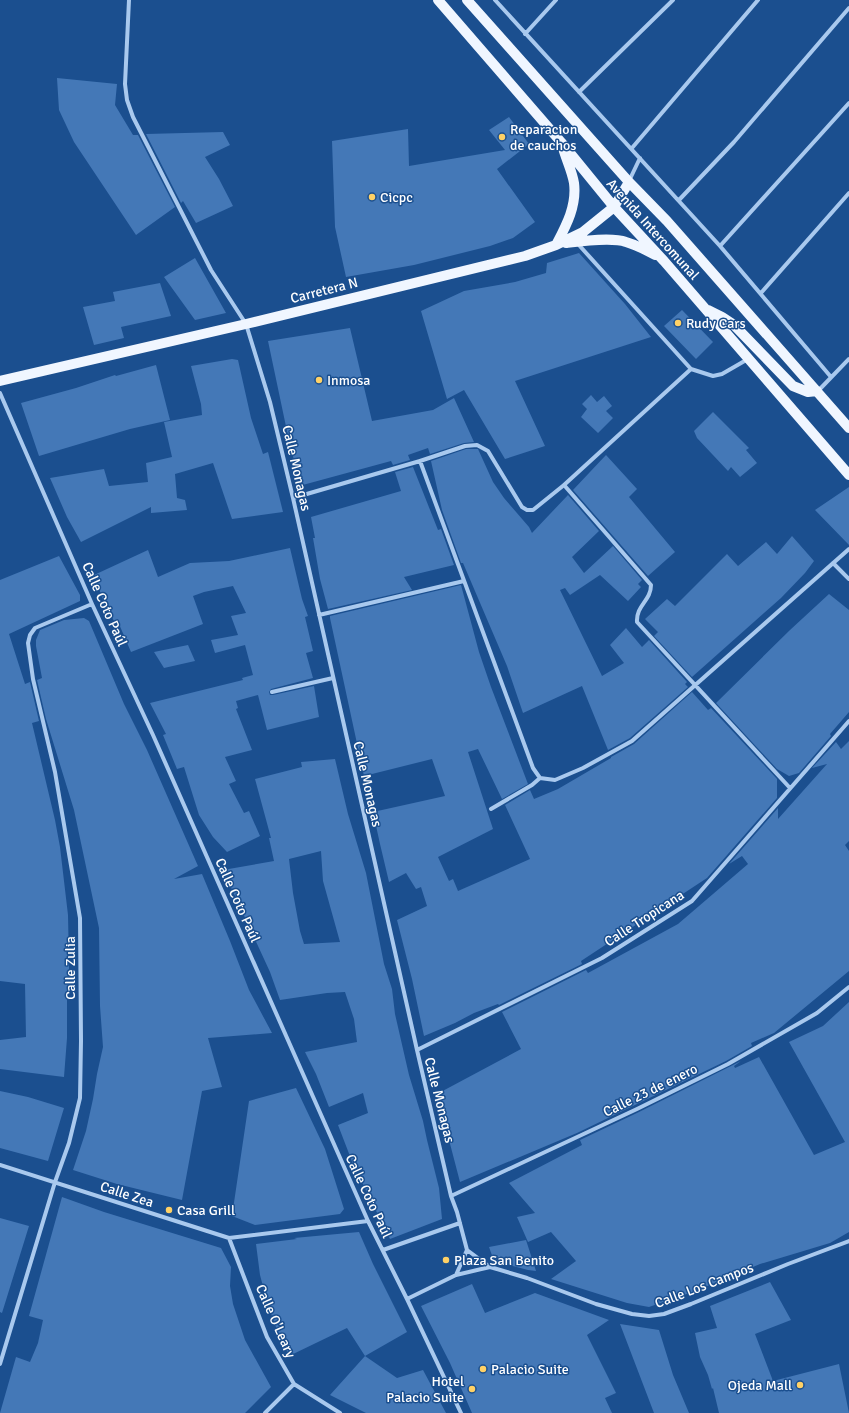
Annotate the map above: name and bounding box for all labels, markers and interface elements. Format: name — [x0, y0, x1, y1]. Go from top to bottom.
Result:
place label: Reparacion de cauchos — [510, 121, 577, 154]
marker: Reparacion de cauchos — [497, 132, 507, 142]
street label: Avenida Intercomunal — [603, 175, 703, 283]
place label: Cicpc — [380, 189, 413, 206]
marker: Cicpc — [367, 192, 377, 202]
street label: Carretera N — [289, 274, 360, 307]
place label: Rudy Cars — [686, 315, 746, 332]
marker: Rudy Cars — [673, 318, 683, 328]
place label: Inmosa — [327, 372, 370, 389]
marker: Inmosa — [314, 375, 324, 385]
street label: Calle Monagas — [278, 424, 315, 513]
street label: Calle Coto Paúl — [78, 559, 131, 649]
street label: Calle Monagas — [349, 740, 386, 829]
street label: Calle Coto Paúl — [211, 855, 264, 945]
street label: Calle Tropicana — [601, 886, 687, 950]
street label: Calle Zulia — [62, 936, 79, 1000]
street label: Calle Monagas — [421, 1056, 458, 1145]
street label: Calle 23 de enero — [600, 1060, 700, 1121]
street label: Calle Coto Paúl — [342, 1152, 395, 1241]
street label: Calle Zea — [98, 1178, 156, 1211]
place label: Casa Grill — [177, 1202, 235, 1219]
marker: Casa Grill — [164, 1205, 174, 1215]
place label: Plaza San Benito — [454, 1252, 554, 1269]
marker: Plaza San Benito — [441, 1255, 451, 1265]
street label: Calle Los Campos — [652, 1259, 756, 1312]
street label: Calle O'Leary — [252, 1282, 299, 1361]
place label: Palacio Suite — [491, 1361, 569, 1378]
marker: Palacio Suite — [478, 1364, 488, 1374]
place label: Hotel Palacio Suite — [386, 1373, 464, 1406]
place label: Ojeda Mall — [728, 1377, 792, 1394]
marker: Ojeda Mall — [795, 1380, 805, 1390]
marker: Hotel Palacio Suite — [467, 1384, 477, 1394]

